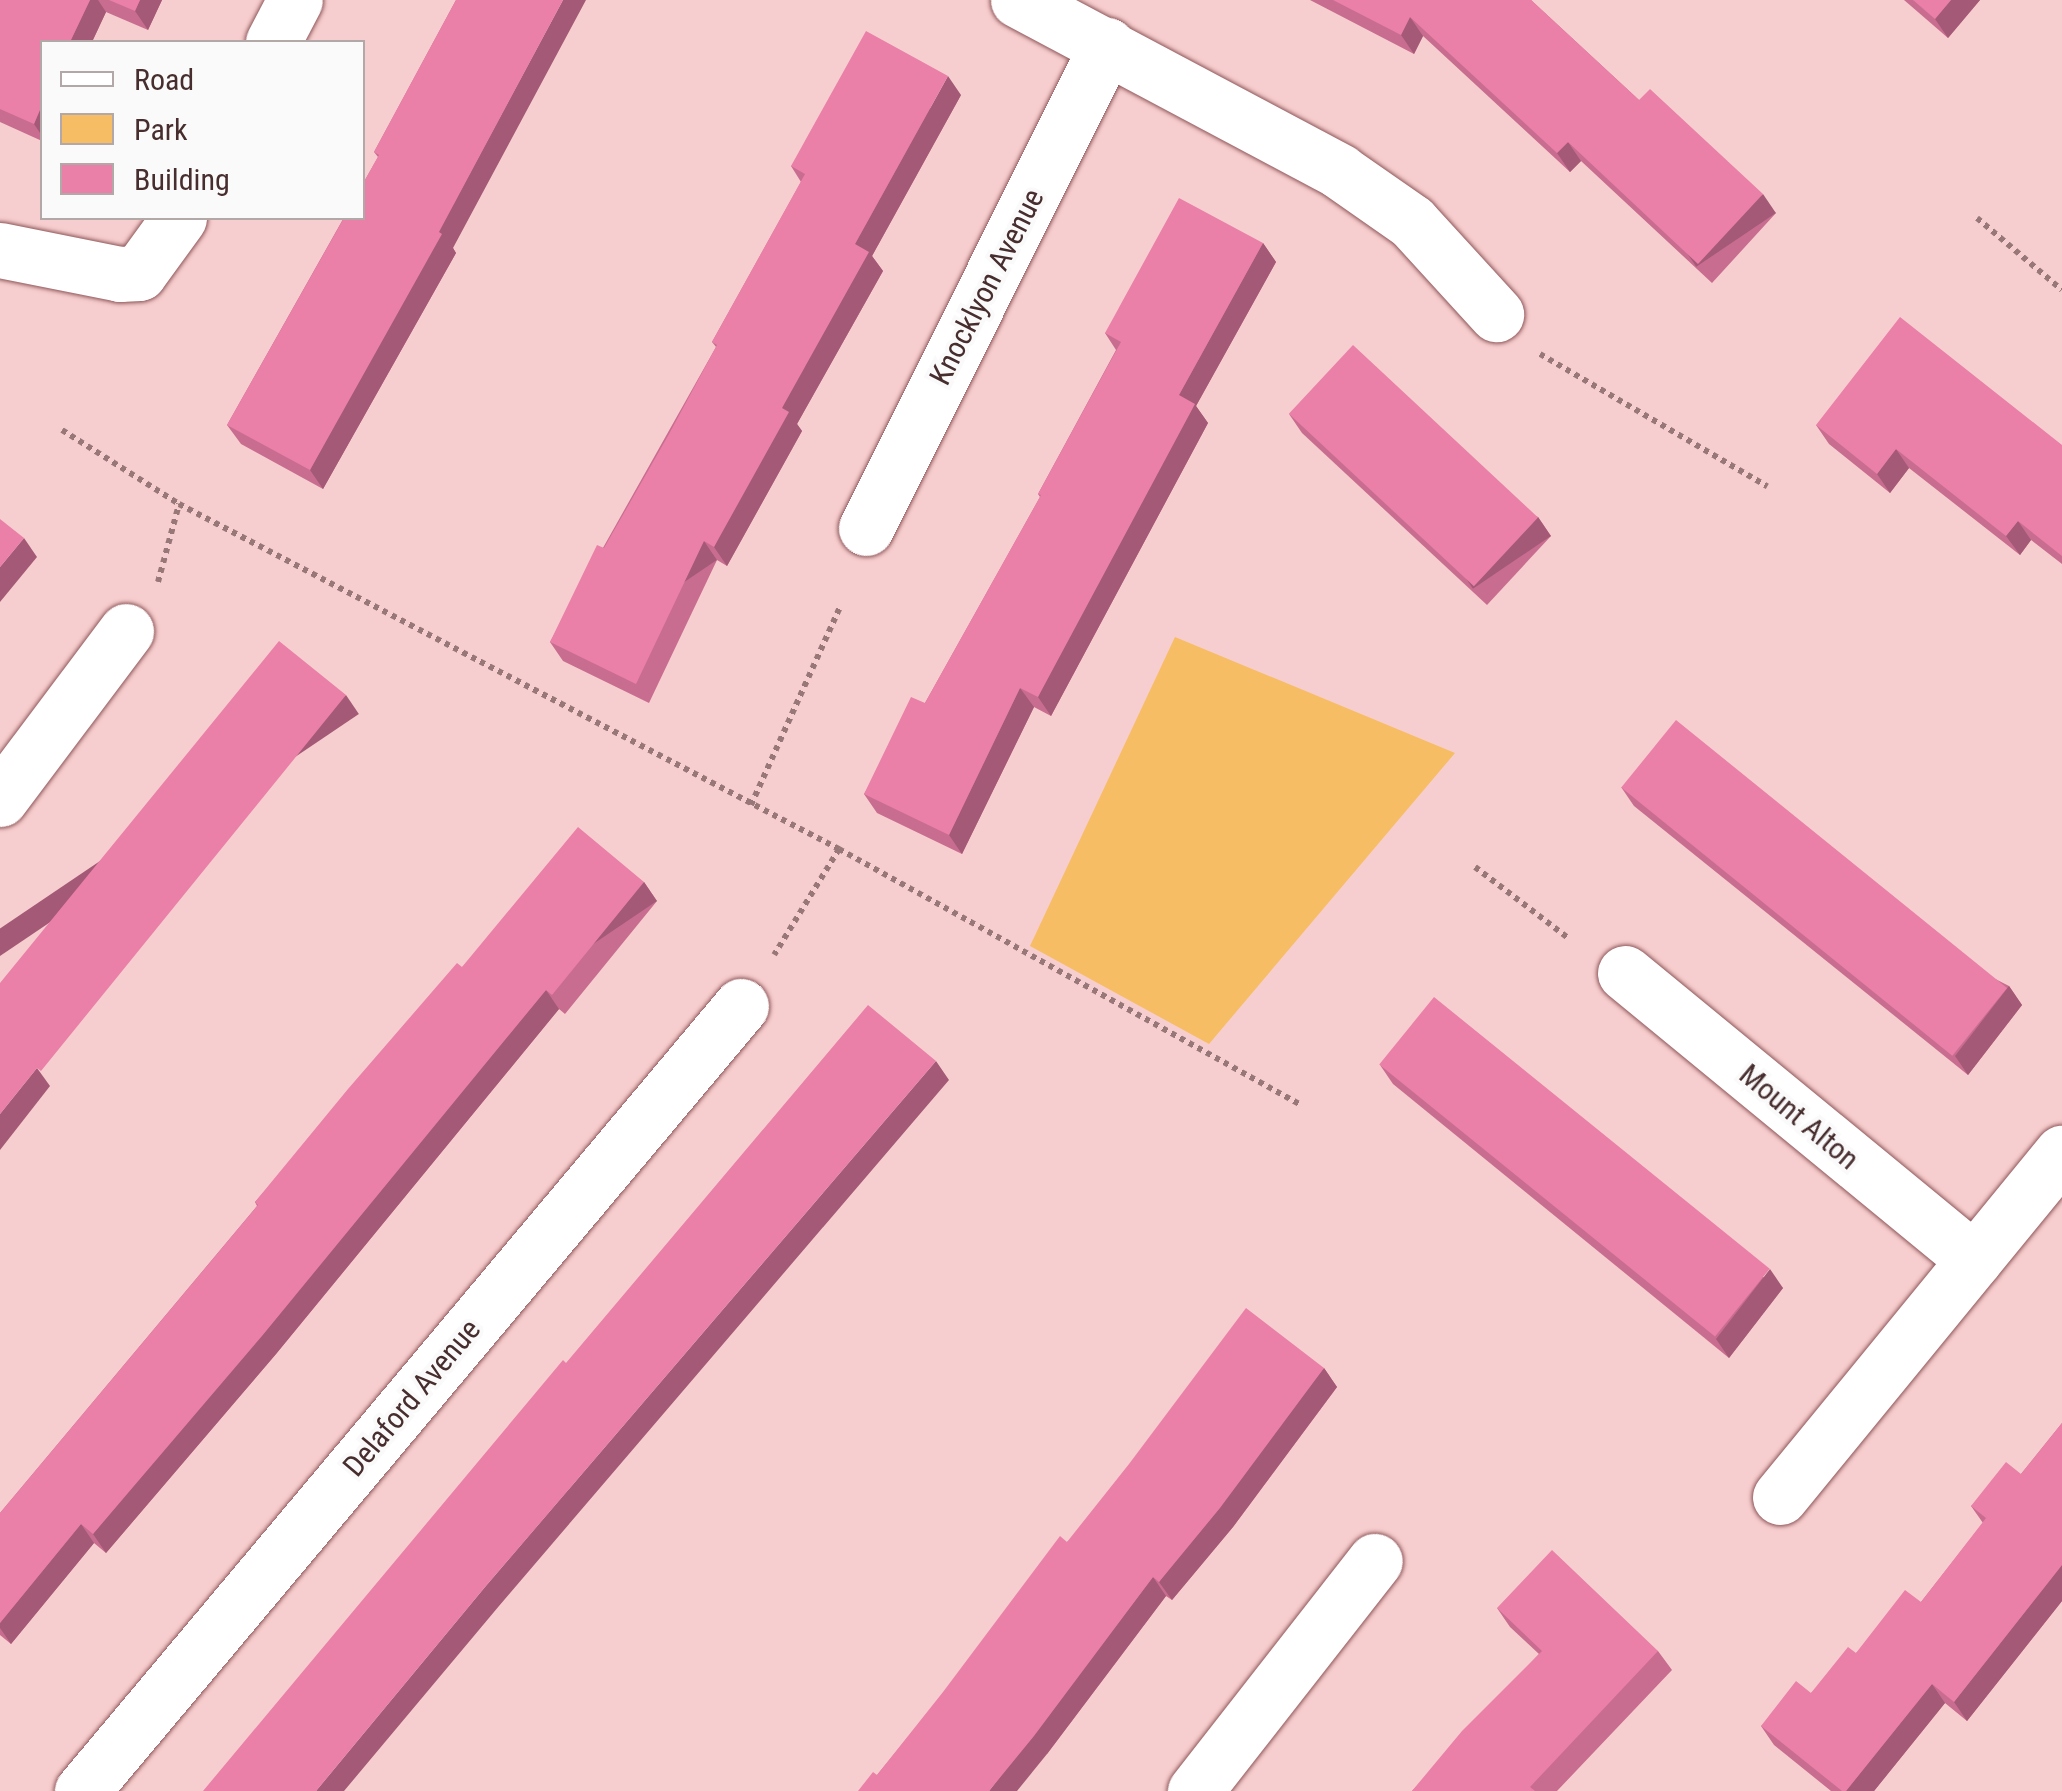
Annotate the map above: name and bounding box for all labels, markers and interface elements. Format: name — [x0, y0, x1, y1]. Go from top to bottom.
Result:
legend — [40, 40, 365, 220]
text: Road — [134, 62, 194, 97]
text: Park — [134, 112, 188, 147]
text: Building — [134, 162, 230, 197]
street label: Knocklyon Avenue — [922, 183, 1052, 391]
street label: Mount Alton — [1732, 1057, 1866, 1177]
street label: Delaford Avenue — [336, 1312, 488, 1484]

